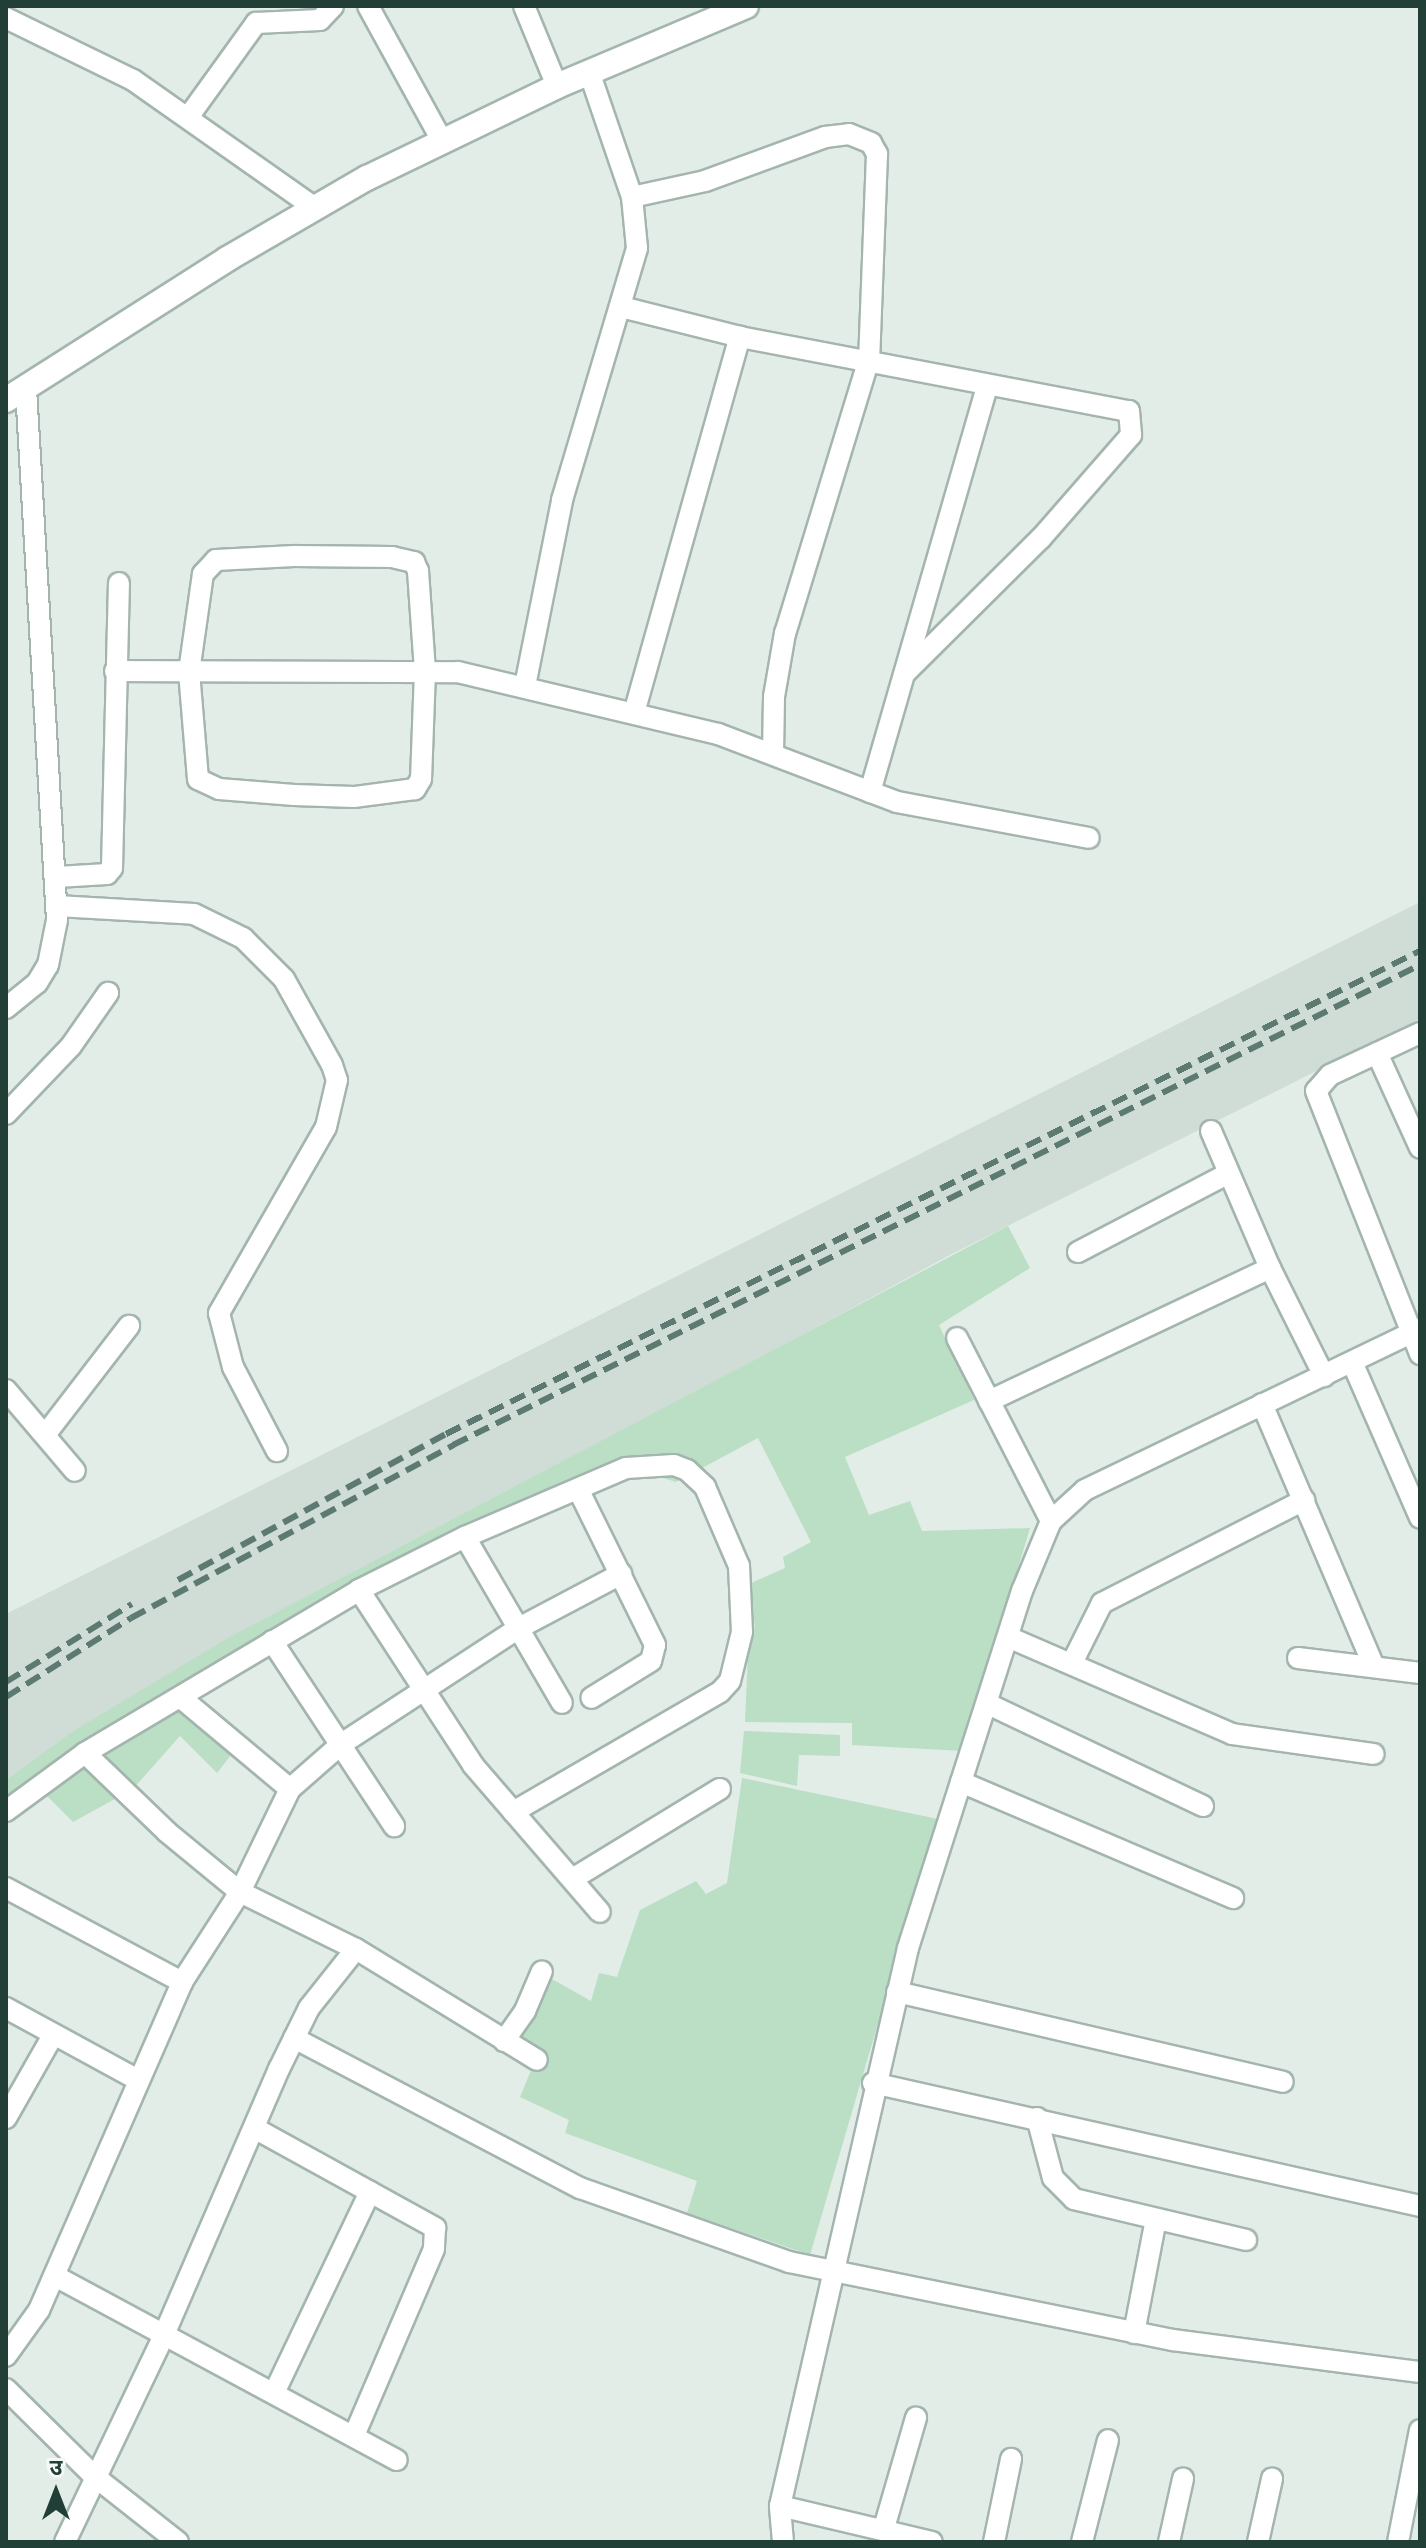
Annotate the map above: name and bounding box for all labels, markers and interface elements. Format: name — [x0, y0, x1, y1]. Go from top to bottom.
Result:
north arrow — [16, 2452, 96, 2532]
text: उ — [50, 2452, 62, 2484]

